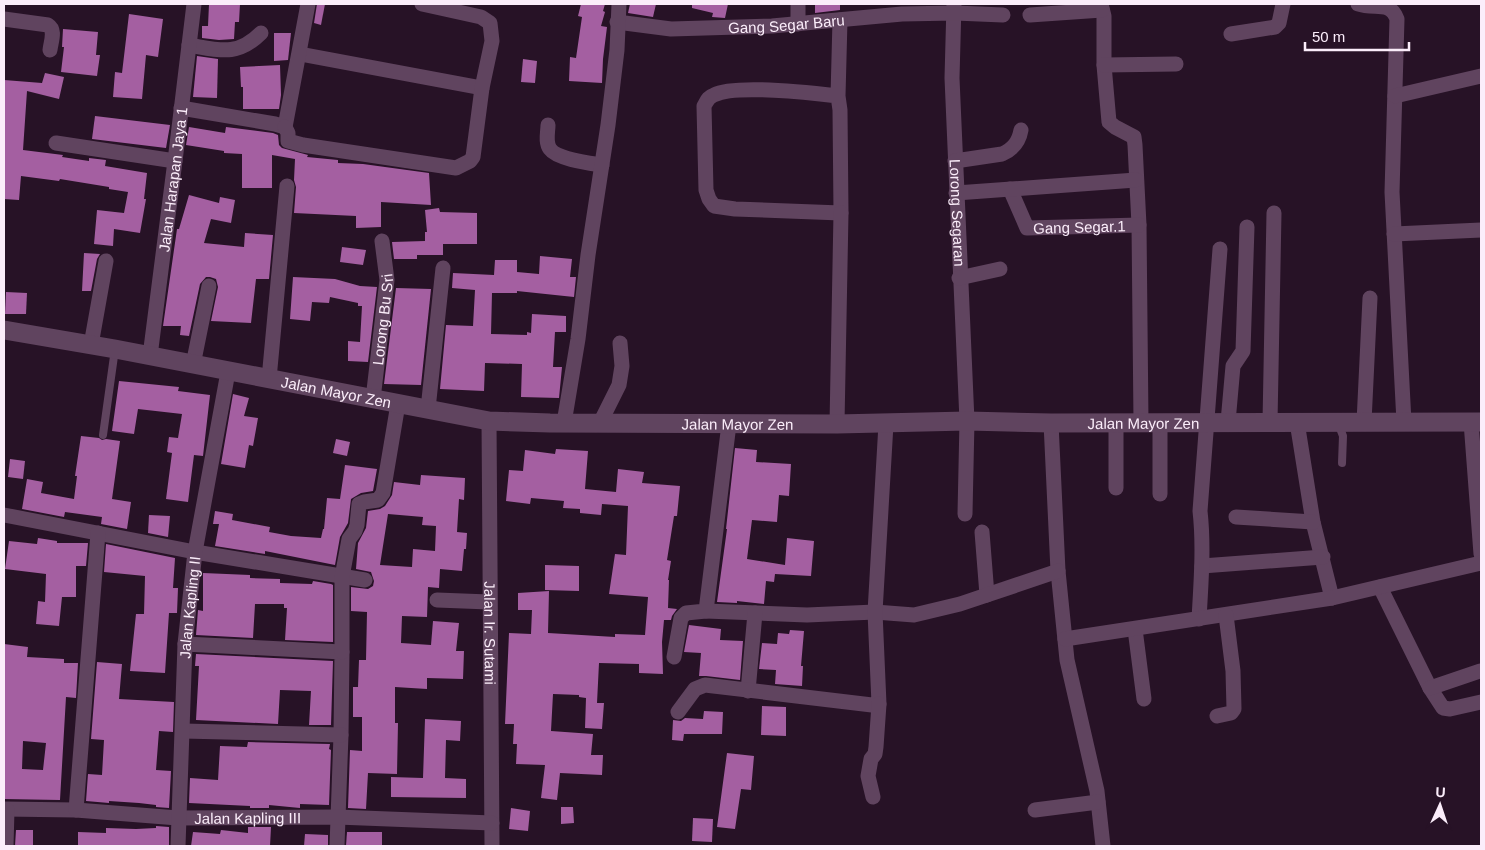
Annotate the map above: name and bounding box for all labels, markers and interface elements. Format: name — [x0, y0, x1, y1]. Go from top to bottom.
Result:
street label: Gang Segar Baru — [728, 11, 845, 36]
scale bar — [1305, 20, 1409, 52]
text: 50 m — [1312, 28, 1345, 45]
street label: Jalan Harapan Jaya 1 — [155, 106, 190, 253]
street label: Lorong Segaran — [947, 159, 969, 267]
street label: Gang Segar.1 — [1033, 217, 1126, 236]
street label: Lorong Bu Sri — [369, 273, 396, 366]
street label: Jalan Mayor Zen — [280, 373, 393, 411]
street label: Jalan Mayor Zen — [1088, 414, 1199, 431]
street label: Jalan Mayor Zen — [682, 415, 793, 432]
street label: Jalan Kapling II — [176, 555, 203, 659]
street label: Jalan Ir. Sutami — [482, 581, 499, 685]
north arrow — [1415, 780, 1465, 830]
text: U — [1435, 784, 1446, 800]
street label: Jalan Kapling III — [194, 809, 301, 826]

